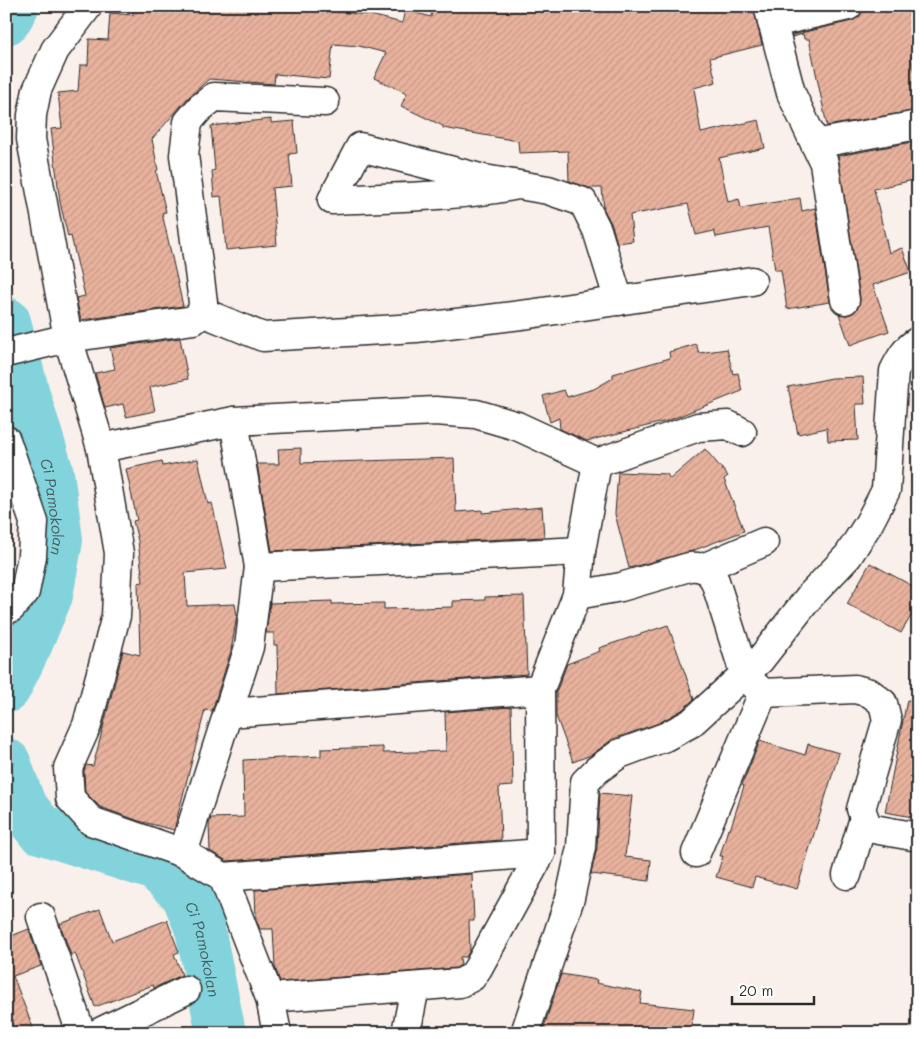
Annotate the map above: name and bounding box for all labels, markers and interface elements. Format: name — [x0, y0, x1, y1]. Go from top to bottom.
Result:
water label: Ci Pamokolan — [36, 455, 69, 557]
water label: Ci Pamokolan — [181, 898, 224, 999]
scale bar — [732, 974, 814, 1006]
text: 20 m — [739, 980, 773, 1000]

